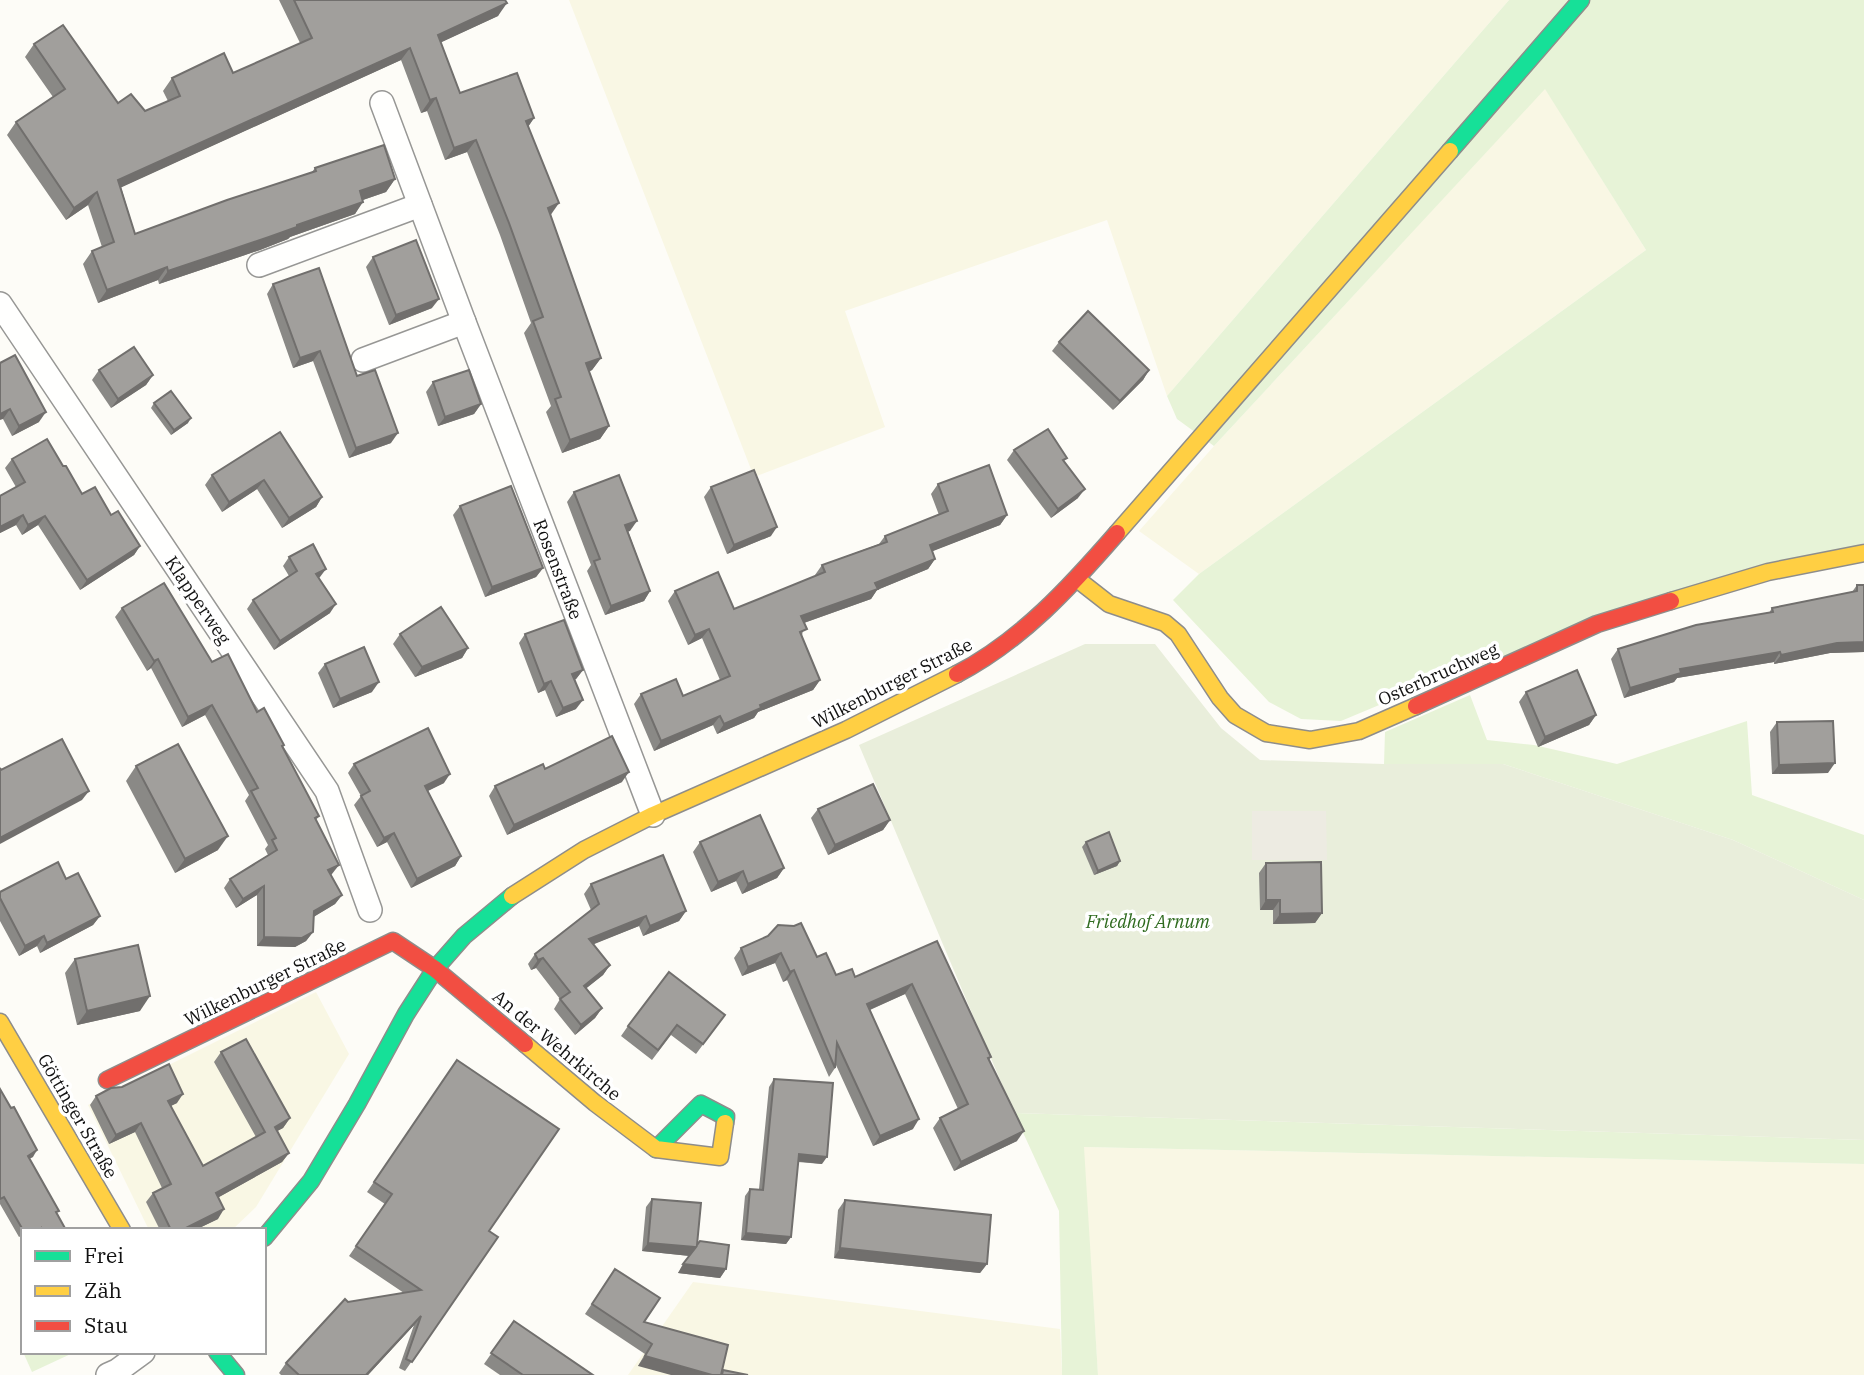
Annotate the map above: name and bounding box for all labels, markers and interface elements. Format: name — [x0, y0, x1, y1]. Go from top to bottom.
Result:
street label: Rosenstraße — [528, 515, 588, 623]
street label: Klapperweg — [160, 551, 236, 649]
street label: Wilkenburger Straße — [808, 633, 976, 733]
street label: Osterbruchweg — [1374, 637, 1502, 711]
park label: Friedhof Arnum — [1085, 910, 1210, 933]
street label: Wilkenburger Straße — [180, 933, 350, 1031]
street label: An der Wehrkirche — [488, 985, 626, 1105]
street label: Göttinger Straße — [33, 1050, 123, 1182]
legend — [21, 1228, 266, 1354]
text: Frei — [84, 1241, 124, 1269]
text: Zäh — [84, 1276, 122, 1304]
text: Stau — [84, 1311, 128, 1339]

